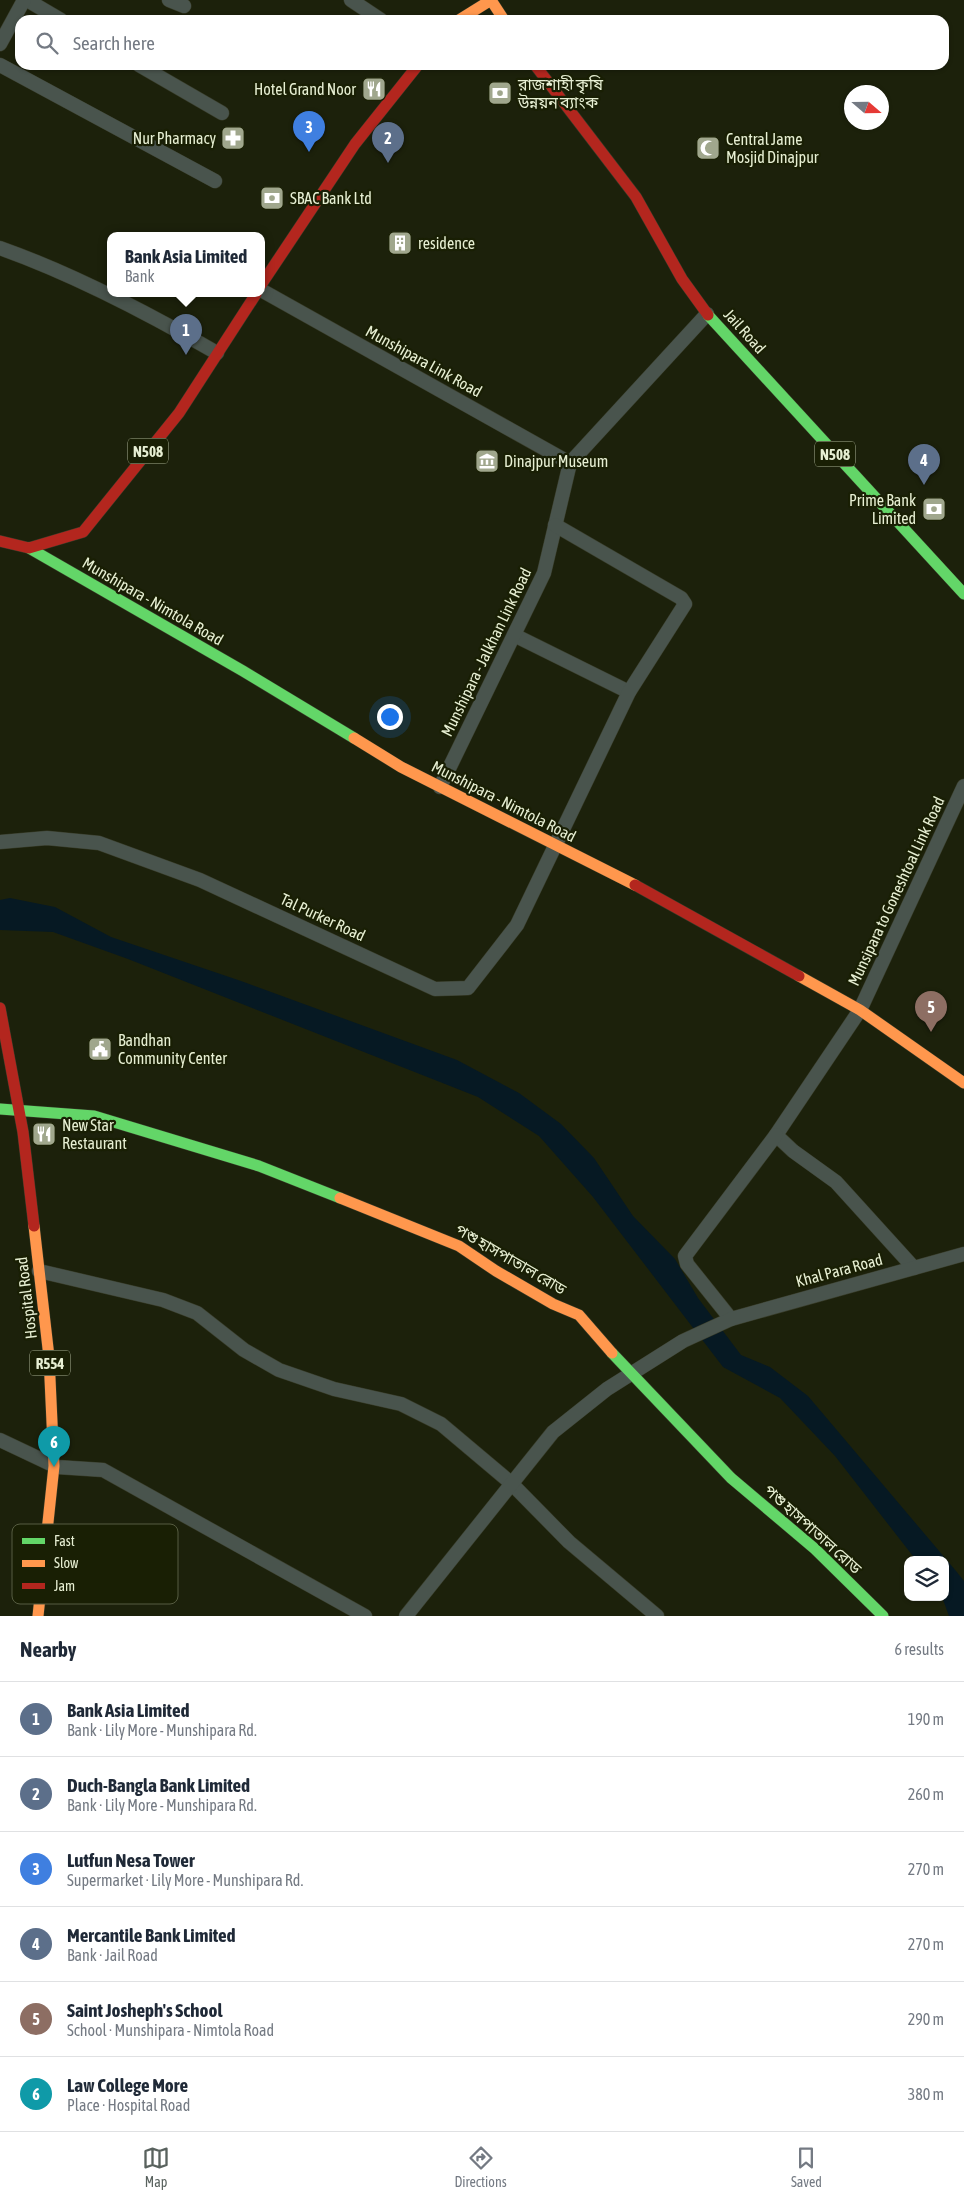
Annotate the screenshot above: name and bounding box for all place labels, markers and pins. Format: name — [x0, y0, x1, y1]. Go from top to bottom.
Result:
place label: রাজশাহী কৃষি উন্নয়ন ব্যাংক — [517, 75, 604, 111]
restaurant icon: Hotel Grand Noor — [361, 76, 387, 102]
place label: Hotel Grand Noor — [254, 80, 356, 98]
bank icon: রাজশাহী কৃষি উন্নয়ন ব্যাংক — [487, 80, 513, 106]
pin: 3 — [293, 111, 325, 152]
pin: 2 — [372, 122, 404, 163]
pharmacy icon: Nur Pharmacy — [220, 125, 246, 151]
place label: Nur Pharmacy — [133, 129, 216, 148]
place label: Central Jame Mosjid Dinajpur — [726, 130, 819, 167]
mosque icon: Central Jame Mosjid Dinajpur — [695, 135, 721, 161]
bank icon: SBAC Bank Ltd — [259, 185, 285, 211]
place label: SBAC Bank Ltd — [290, 189, 372, 207]
building icon: residence — [387, 230, 413, 256]
place label: residence — [418, 234, 475, 252]
pin: 1 — [170, 314, 202, 355]
pin: 4 — [908, 444, 940, 485]
museum icon: Dinajpur Museum — [474, 448, 500, 474]
place label: Dinajpur Museum — [504, 452, 608, 471]
place label: Prime Bank Limited — [849, 491, 916, 527]
bank icon: Prime Bank Limited — [921, 496, 947, 522]
pin: 5 — [915, 991, 947, 1032]
place label: Bandhan Community Center — [118, 1031, 227, 1068]
public building icon: Bandhan Community Center — [87, 1036, 113, 1062]
place label: New Star Restaurant — [62, 1116, 127, 1152]
restaurant icon: New Star Restaurant — [31, 1121, 57, 1147]
pin: 6 — [38, 1426, 70, 1467]

